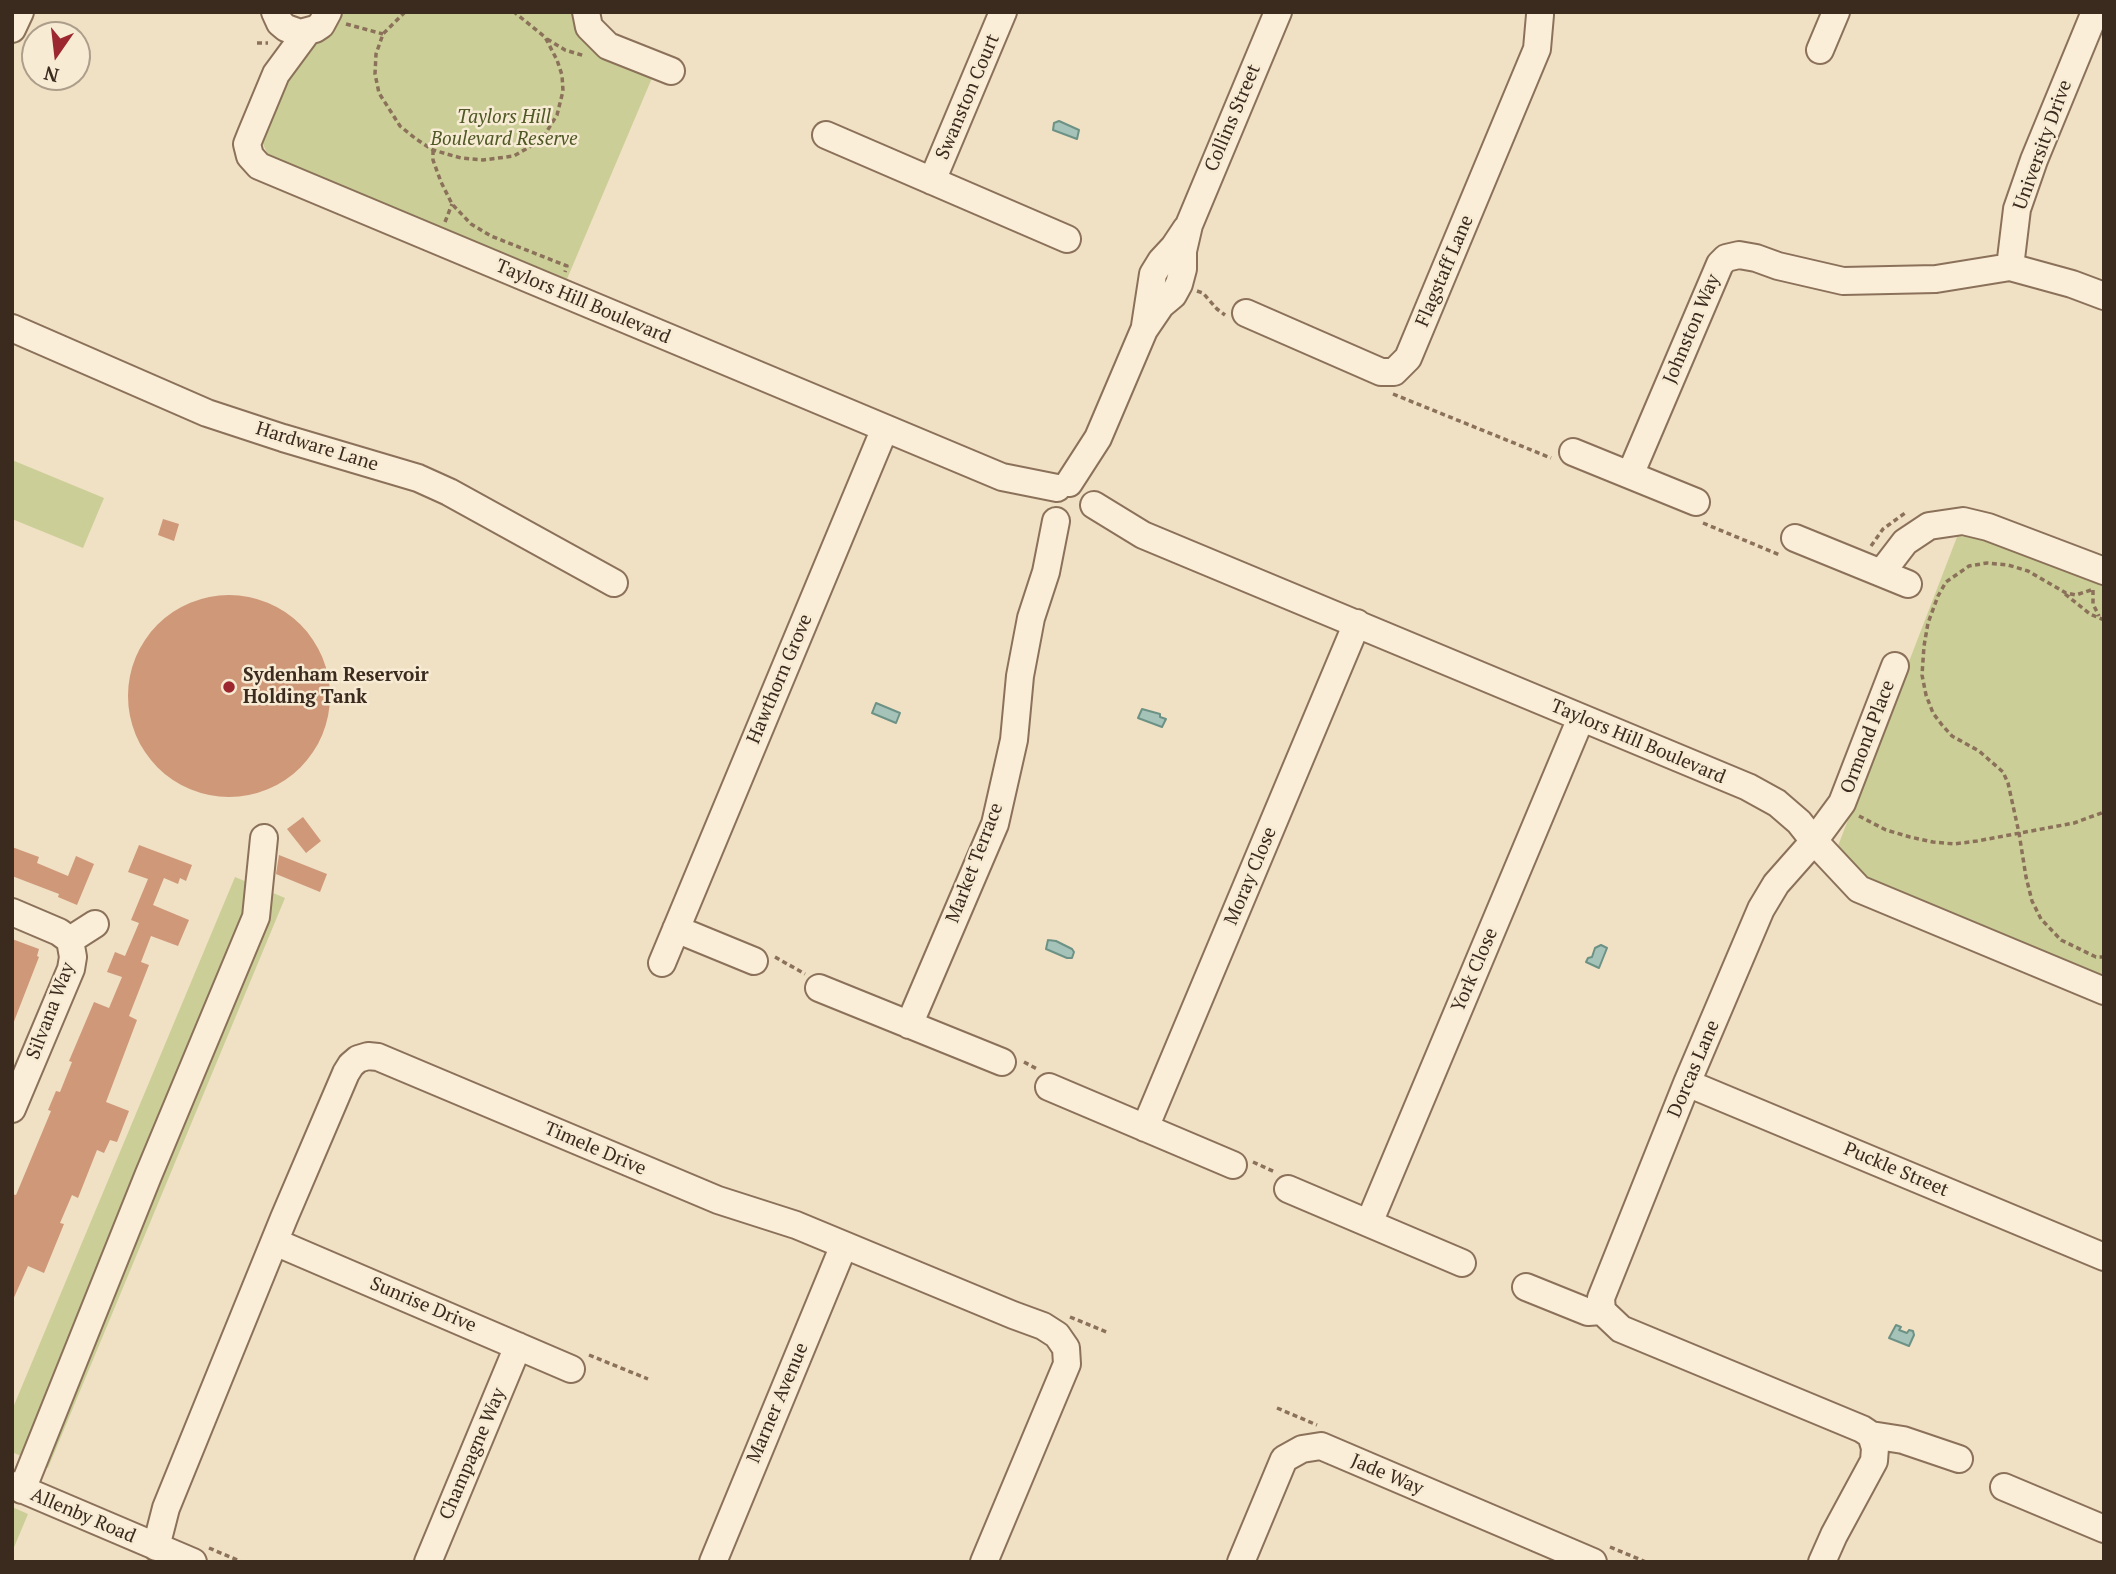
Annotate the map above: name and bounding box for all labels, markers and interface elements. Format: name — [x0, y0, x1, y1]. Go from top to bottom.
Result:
north arrow — [21, 21, 91, 91]
street label: Swanston Court — [931, 31, 1005, 163]
text: N — [41, 61, 61, 89]
street label: Collins Street — [1200, 61, 1266, 175]
street label: University Drive — [2009, 77, 2077, 213]
park label: Taylors Hill Boulevard Reserve — [430, 107, 578, 151]
street label: Flagstaff Lane — [1411, 212, 1479, 330]
street label: Taylors Hill Boulevard — [492, 255, 674, 349]
street label: Johnston Way — [1659, 271, 1725, 387]
street label: Hardware Lane — [253, 418, 381, 476]
street label: Hawthorn Grove — [742, 611, 818, 747]
place label: Sydenham Reservoir Holding Tank — [243, 665, 429, 709]
street label: Ormond Place — [1836, 677, 1900, 797]
marker: Sydenham Reservoir Holding Tank — [221, 679, 237, 695]
street label: Taylors Hill Boulevard — [1547, 695, 1729, 789]
street label: Market Terrace — [942, 800, 1008, 926]
street label: Moray Close — [1220, 824, 1282, 928]
street label: York Close — [1447, 925, 1503, 1015]
street label: Silvana Way — [22, 959, 80, 1063]
street label: Dorcas Lane — [1663, 1017, 1725, 1121]
street label: Timele Drive — [541, 1117, 649, 1181]
street label: Puckle Street — [1840, 1138, 1952, 1202]
street label: Sunrise Drive — [366, 1272, 480, 1338]
street label: Marner Avenue — [742, 1339, 814, 1467]
street label: Champagne Way — [435, 1385, 511, 1523]
street label: Jade Way — [1347, 1450, 1427, 1500]
street label: Allenby Road — [27, 1484, 139, 1548]

